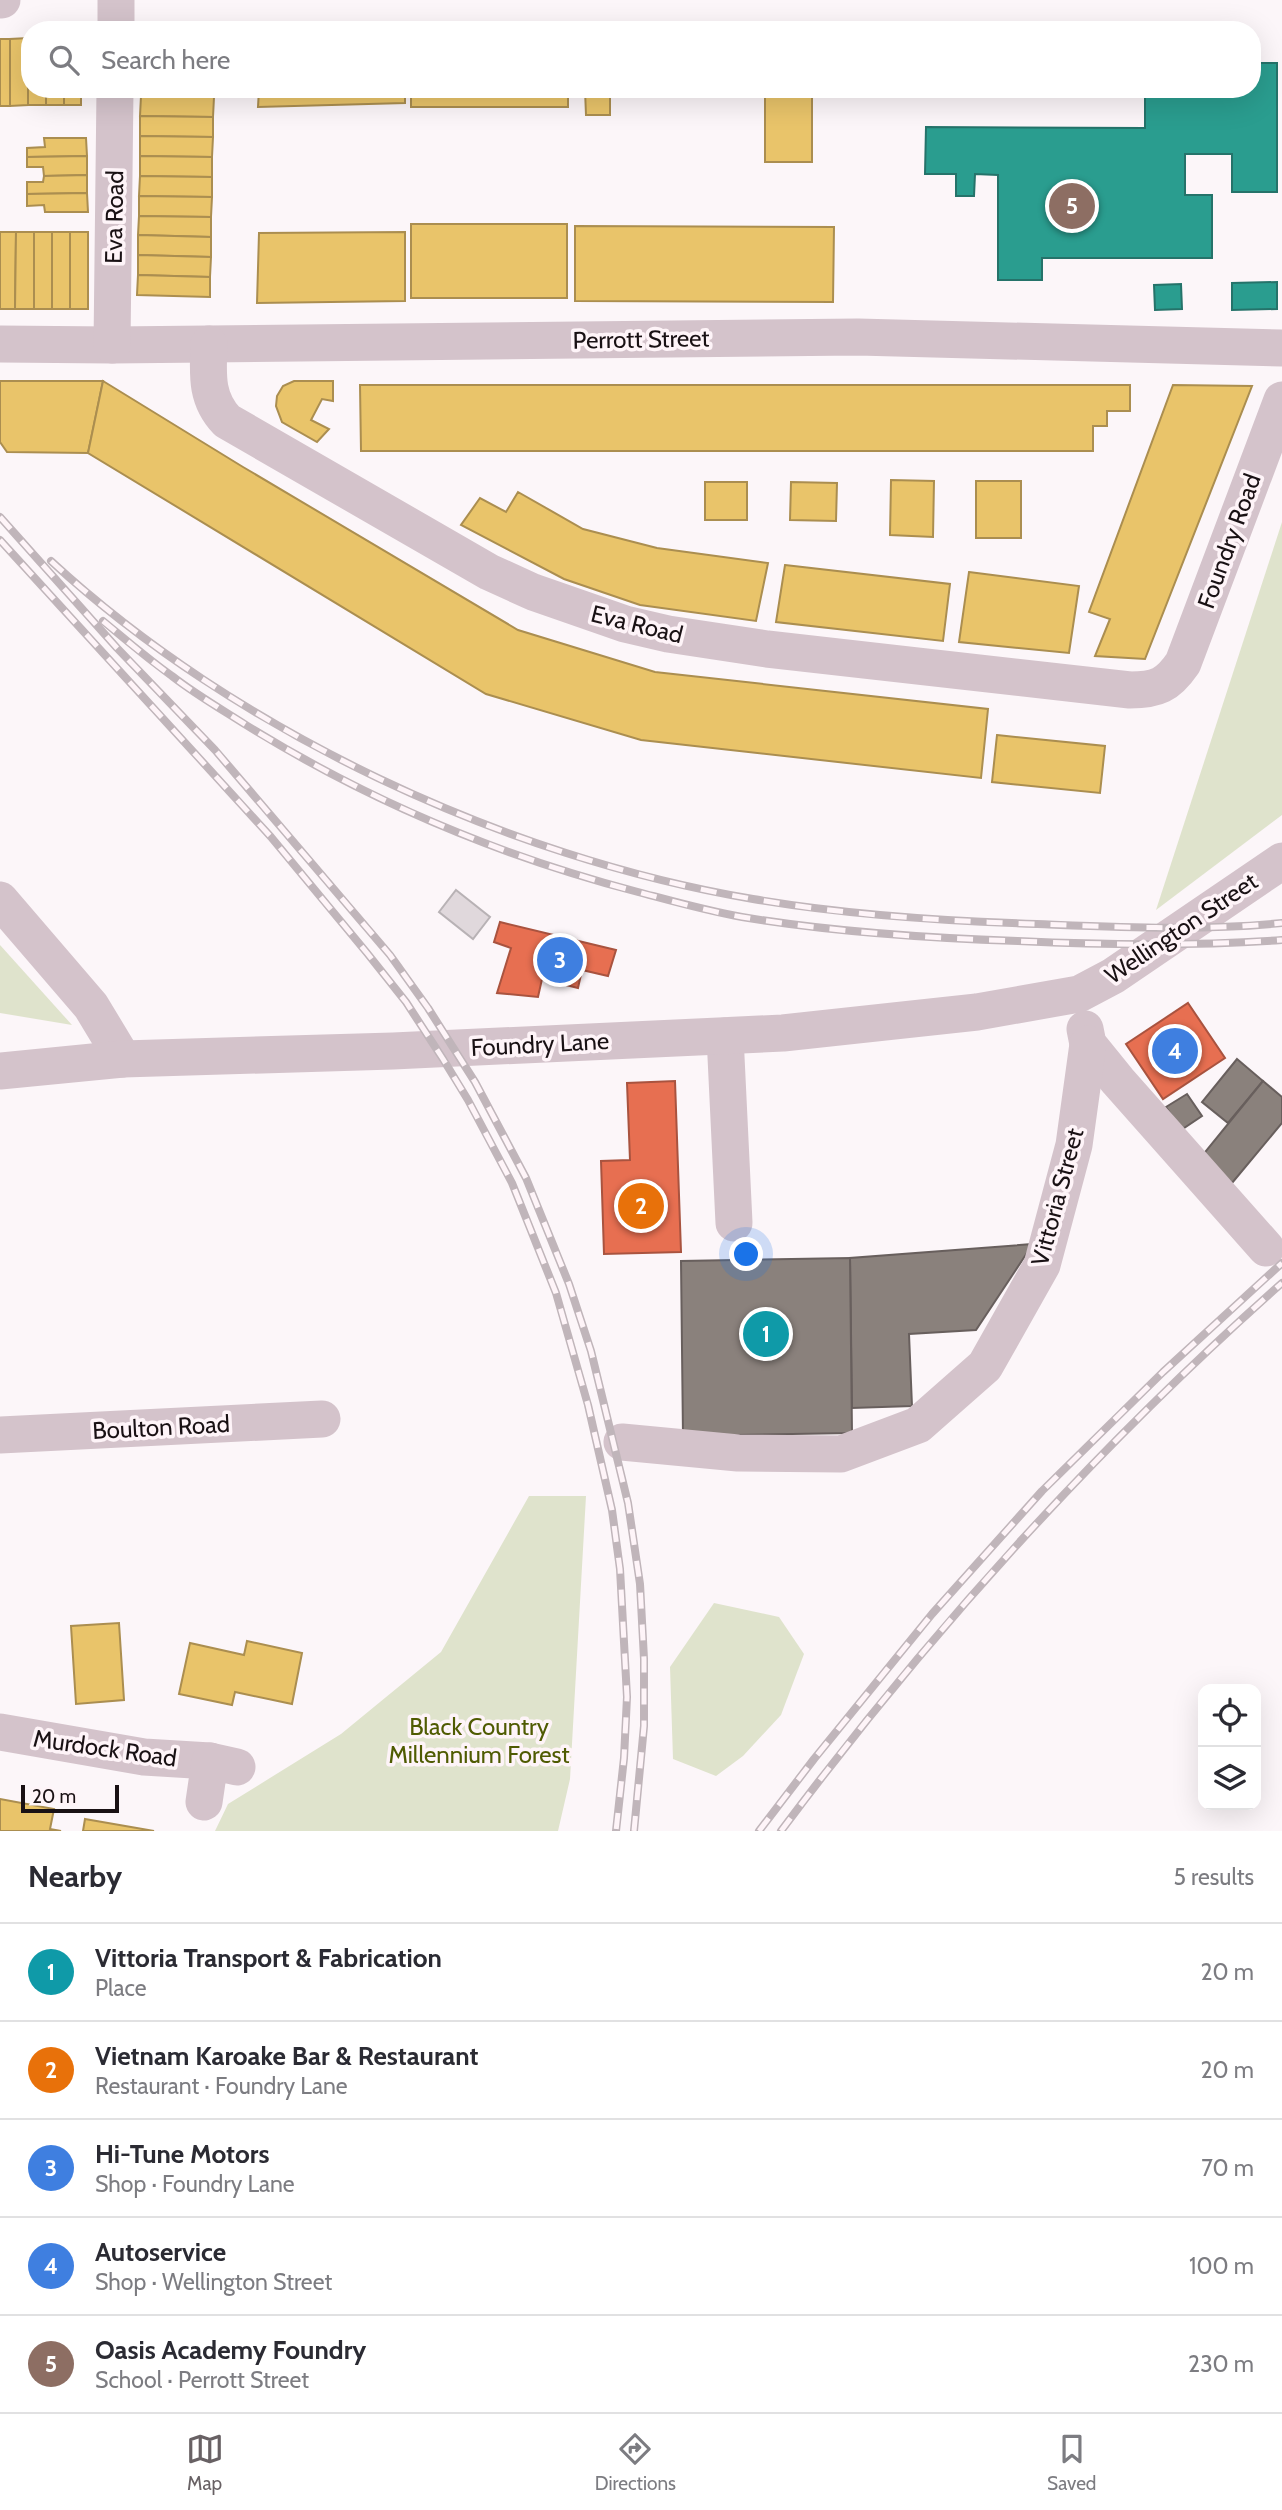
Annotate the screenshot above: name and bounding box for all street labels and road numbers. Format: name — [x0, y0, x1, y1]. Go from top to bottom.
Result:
street label: Eva Road — [99, 170, 129, 264]
street label: Perrott Street — [572, 323, 710, 355]
street label: Foundry Road — [1191, 470, 1267, 612]
street label: Eva Road — [588, 599, 686, 649]
street label: Wellington Street — [1099, 866, 1263, 990]
street label: Foundry Lane — [470, 1026, 610, 1062]
street label: Vittoria Street — [1025, 1125, 1089, 1269]
street label: Boulton Road — [91, 1409, 231, 1445]
street label: Murdock Road — [31, 1724, 179, 1772]

